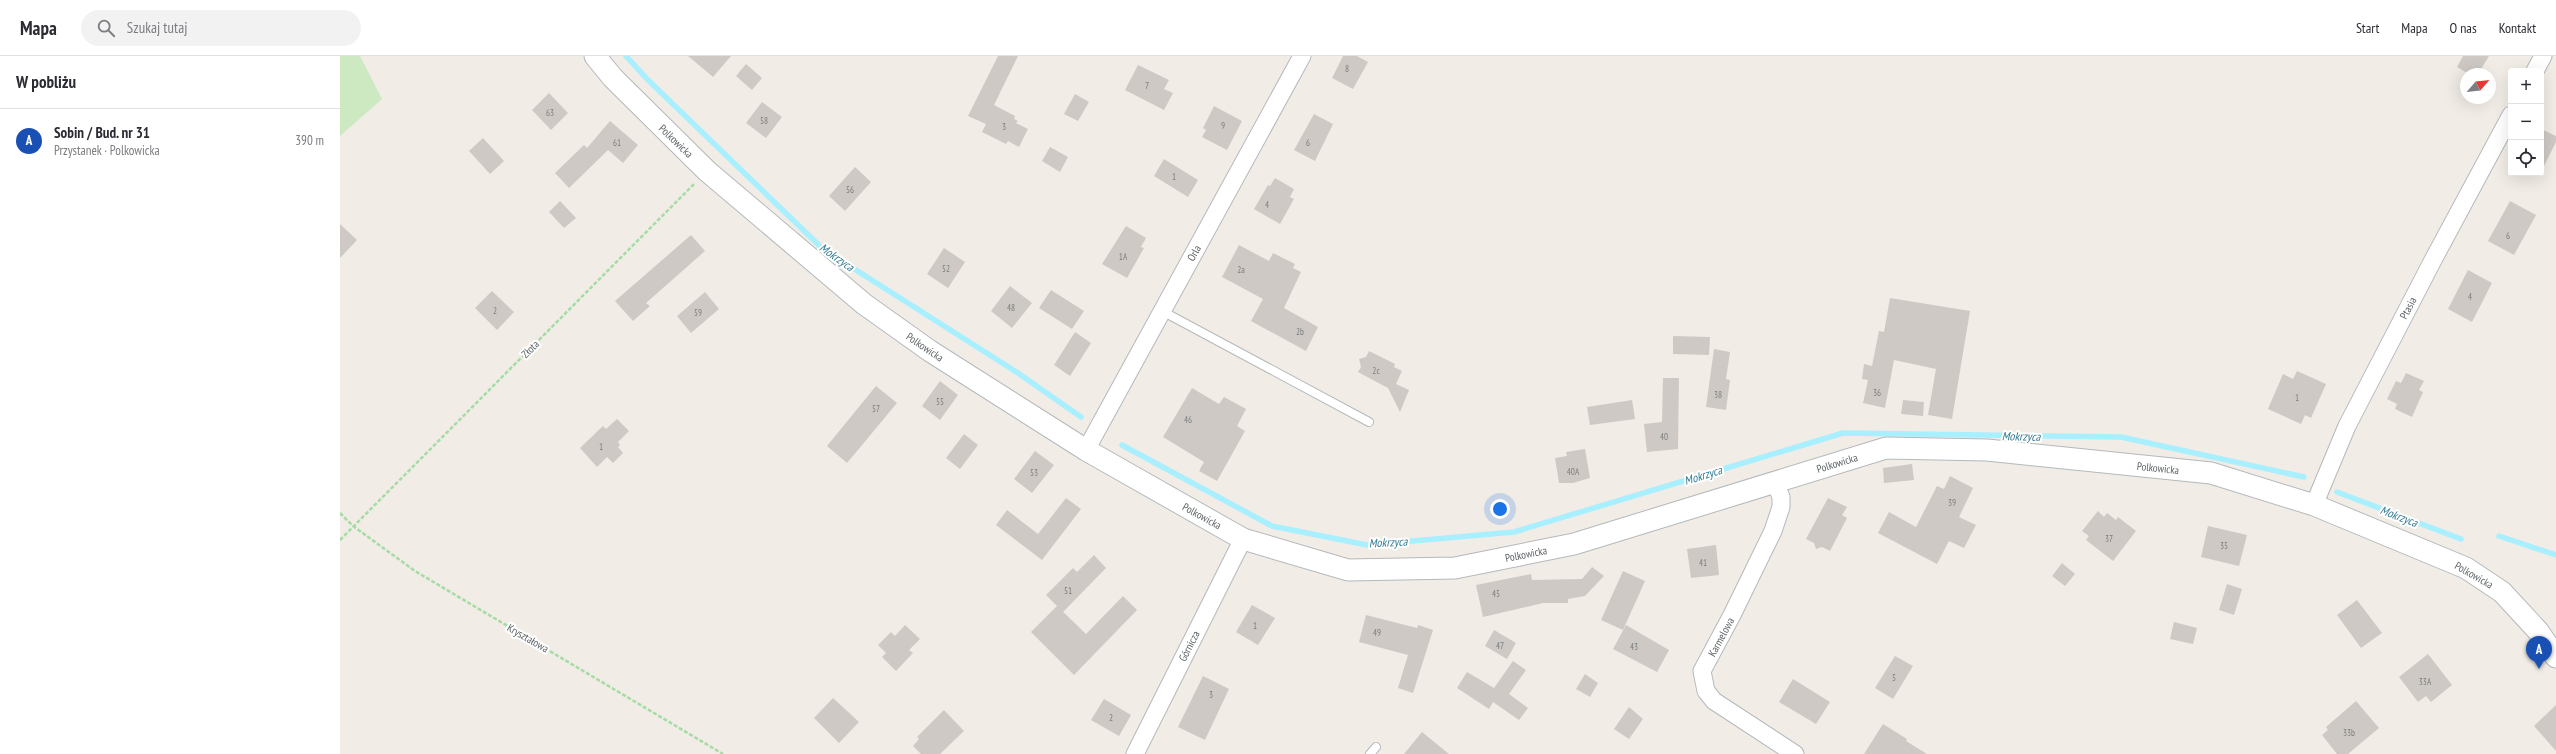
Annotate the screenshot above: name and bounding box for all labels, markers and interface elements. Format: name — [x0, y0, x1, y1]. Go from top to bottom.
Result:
search box — [81, 10, 361, 46]
text: Mapa — [20, 16, 57, 40]
icon: search — [95, 17, 117, 39]
text: Szukaj tutaj — [127, 18, 187, 37]
text: Start — [2356, 19, 2379, 37]
text: Mapa — [2401, 19, 2428, 37]
text: O nas — [2450, 19, 2477, 37]
text: Kontakt — [2499, 19, 2536, 37]
house number: 8 — [1345, 63, 1349, 74]
north arrow — [2460, 68, 2496, 104]
map controls — [2508, 68, 2544, 176]
button: + — [2508, 68, 2544, 104]
text: W pobliżu — [16, 71, 76, 93]
house number: 7 — [1145, 80, 1149, 91]
button: − — [2508, 104, 2544, 140]
house number: 63 — [546, 107, 554, 118]
house number: 58 — [760, 115, 768, 126]
house number: 9 — [1221, 120, 1225, 131]
street label: Polkowicka — [656, 121, 696, 161]
house number: 3 — [1002, 121, 1006, 132]
text: Sobin / Bud. nr 31 — [54, 123, 150, 142]
text: A — [26, 132, 32, 149]
text: 390 m — [295, 132, 324, 149]
house number: 61 — [613, 137, 621, 148]
house number: 6 — [1306, 137, 1310, 148]
button: locate — [2508, 140, 2544, 176]
text: Przystanek · Polkowicka — [54, 142, 160, 159]
house number: 1 — [1172, 171, 1176, 182]
house number: 56 — [846, 184, 854, 195]
house number: 4 — [1265, 199, 1269, 210]
house number: 6 — [2506, 230, 2510, 241]
water label: Mokrzyca — [817, 240, 858, 275]
street label: Orla — [1184, 243, 1204, 263]
house number: 1A — [1119, 251, 1128, 262]
house number: 52 — [942, 263, 950, 274]
house number: 2a — [1237, 264, 1245, 275]
house number: 4 — [2468, 291, 2472, 302]
street label: Ptasia — [2397, 295, 2419, 321]
house number: 48 — [1007, 302, 1015, 313]
house number: 2 — [493, 305, 497, 316]
house number: 59 — [694, 307, 702, 318]
house number: 2b — [1296, 326, 1304, 337]
street label: Polkowicka — [904, 329, 946, 365]
street label: Złota — [518, 337, 542, 361]
house number: 2c — [1372, 365, 1380, 376]
house number: 36 — [1873, 387, 1881, 398]
house number: 38 — [1714, 389, 1722, 400]
house number: 1 — [2295, 392, 2299, 403]
house number: 55 — [936, 396, 944, 407]
house number: 57 — [872, 403, 880, 414]
house number: 46 — [1184, 414, 1192, 425]
water label: Mokrzyca — [2002, 428, 2042, 444]
house number: 40 — [1660, 431, 1668, 442]
house number: 1 — [599, 441, 603, 452]
street label: Polkowicka — [1815, 450, 1859, 476]
street label: Polkowicka — [2136, 459, 2180, 477]
water label: Mokrzyca — [1682, 462, 1725, 488]
house number: 40A — [1567, 466, 1580, 477]
house number: 53 — [1030, 467, 1038, 478]
house number: 39 — [1948, 497, 1956, 508]
your location — [1490, 499, 1510, 519]
street label: Polkowicka — [1180, 500, 1224, 532]
water label: Mokrzyca — [2378, 502, 2421, 530]
water label: Mokrzyca — [1368, 533, 1409, 551]
house number: 37 — [2105, 533, 2113, 544]
house number: 35 — [2220, 540, 2228, 551]
street label: Polkowicka — [1504, 543, 1548, 565]
house number: 41 — [1699, 557, 1707, 568]
street label: Polkowicka — [2452, 558, 2496, 592]
house number: 51 — [1064, 585, 1072, 596]
house number: 45 — [1492, 588, 1500, 599]
street label: Karmelowa — [1705, 615, 1737, 659]
house number: 1 — [1253, 620, 1257, 631]
street label: Kryształowa — [505, 621, 551, 655]
house number: 49 — [1373, 627, 1381, 638]
street label: Górnicza — [1175, 628, 1203, 664]
pin: A — [2526, 636, 2552, 669]
house number: 47 — [1496, 640, 1504, 651]
house number: 43 — [1630, 641, 1638, 652]
house number: 5 — [1892, 672, 1896, 683]
house number: 33A — [2419, 676, 2432, 687]
house number: 3 — [1209, 689, 1213, 700]
house number: 2 — [1109, 712, 1113, 723]
house number: 33b — [2343, 727, 2355, 738]

